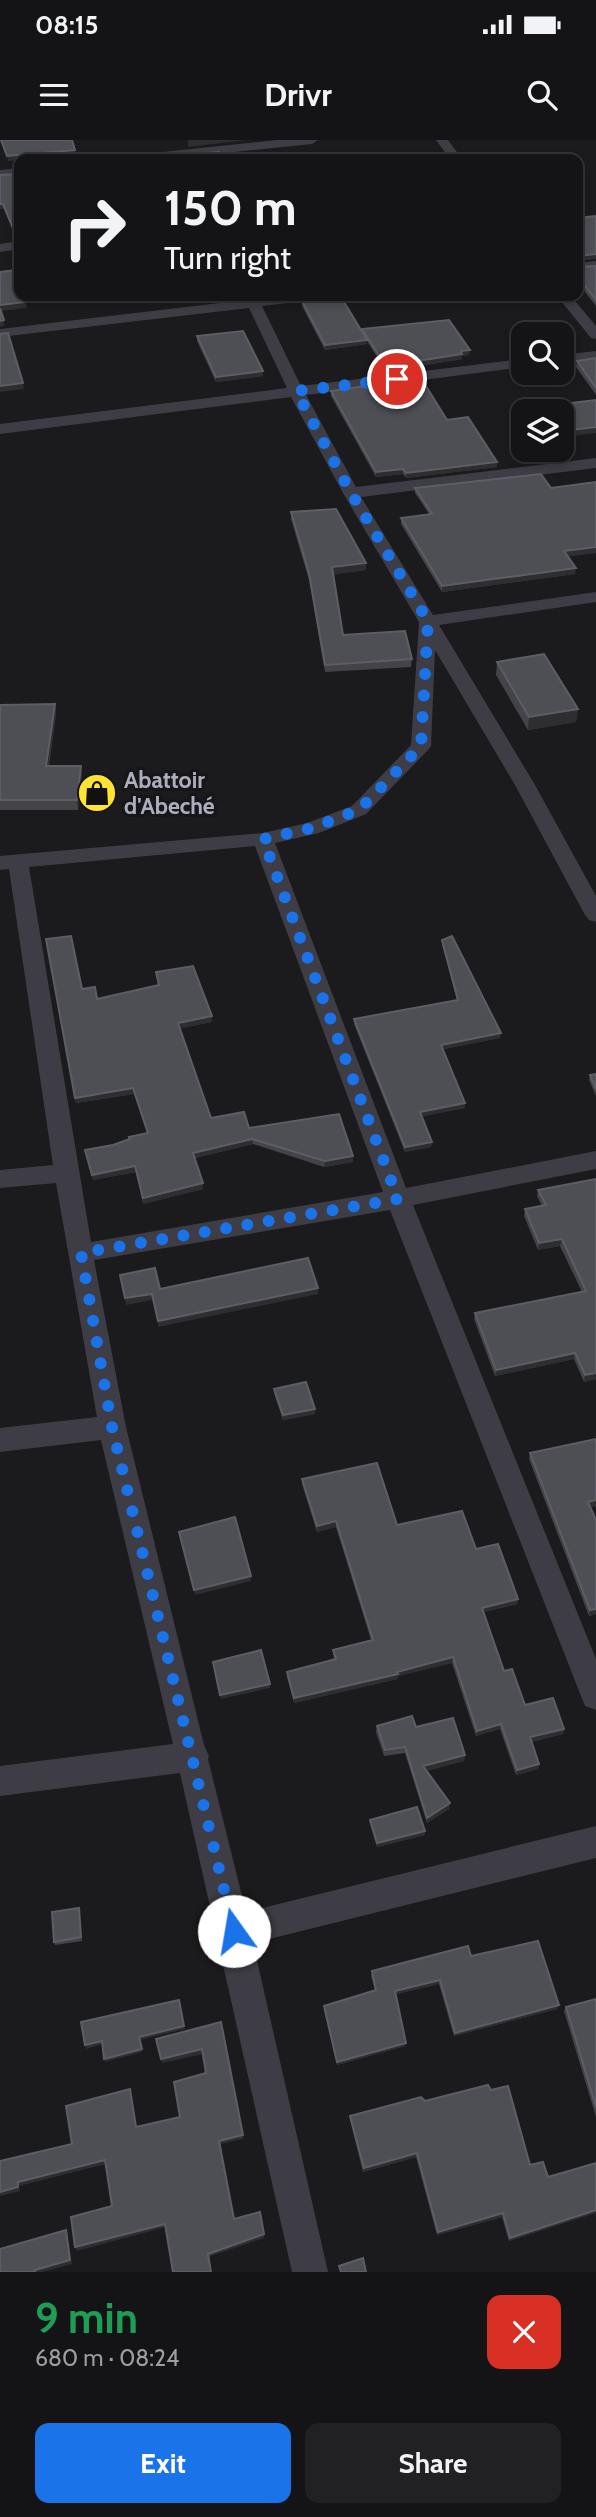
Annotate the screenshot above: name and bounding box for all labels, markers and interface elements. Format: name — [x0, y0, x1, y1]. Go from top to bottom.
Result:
text: 08:15 — [35, 9, 98, 41]
text: Drivr — [264, 75, 332, 114]
icon: menu — [35, 76, 73, 114]
icon: search — [523, 76, 561, 114]
text: 150 m — [164, 178, 297, 237]
icon: right — [49, 182, 140, 273]
text: Turn right — [164, 238, 291, 277]
map controls — [511, 322, 574, 462]
button: search — [511, 322, 574, 385]
pin — [367, 349, 427, 409]
icon: arrive — [378, 360, 416, 398]
button: layers — [511, 399, 574, 462]
place label: Abattoir d'Abeché — [124, 766, 215, 820]
shop icon: Abattoir d'Abeché — [76, 772, 118, 814]
position arrow — [197, 1894, 271, 1968]
text: 9 min — [35, 2292, 138, 2344]
button: close — [487, 2295, 561, 2369]
text: 680 m · 08:24 — [35, 2344, 179, 2372]
button: Exit — [35, 2423, 291, 2503]
button: Share — [305, 2423, 561, 2503]

